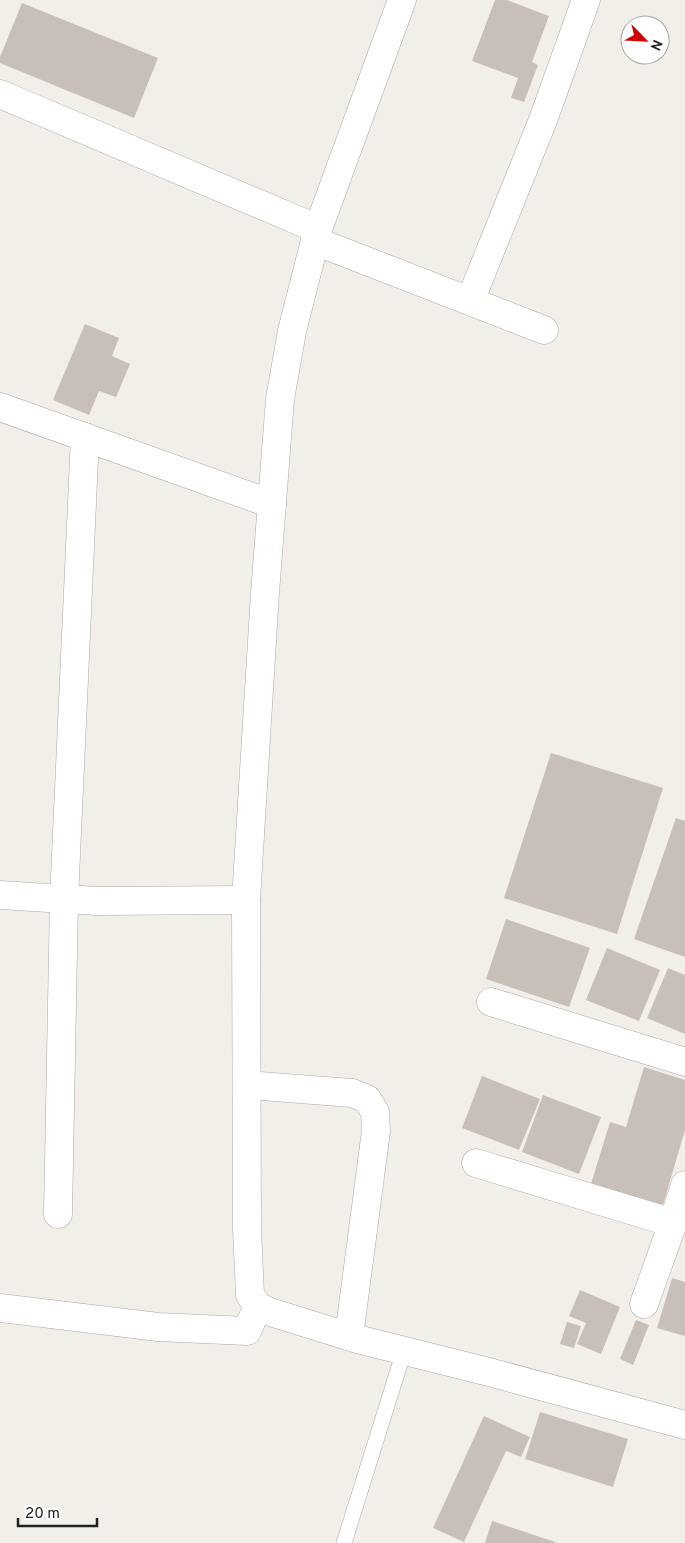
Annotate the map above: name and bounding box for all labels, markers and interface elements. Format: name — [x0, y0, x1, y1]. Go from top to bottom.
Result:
north arrow — [620, 15, 670, 65]
text: N — [646, 37, 665, 53]
scale bar — [18, 1496, 96, 1528]
text: 20 m — [25, 1505, 60, 1524]

